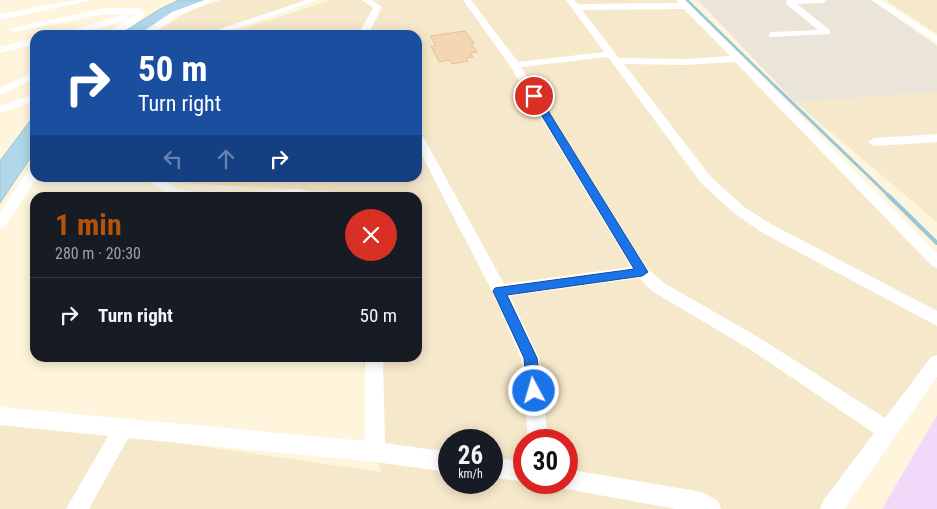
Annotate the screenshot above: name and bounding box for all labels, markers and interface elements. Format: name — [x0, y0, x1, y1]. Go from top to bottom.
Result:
text: 50 m — [138, 49, 207, 90]
icon: right — [55, 50, 120, 115]
pin — [513, 75, 555, 117]
icon: arrive — [520, 82, 548, 110]
text: Turn right — [138, 91, 221, 116]
icon: left — [159, 145, 187, 173]
icon: ahead — [212, 145, 240, 173]
icon: right — [265, 145, 293, 173]
text: 1 min — [55, 207, 122, 242]
button: close — [345, 209, 397, 261]
text: 280 m · 20:30 — [55, 244, 141, 263]
icon: right — [55, 301, 83, 329]
text: Turn right — [98, 304, 173, 327]
text: 50 m — [360, 304, 397, 327]
position arrow — [507, 364, 559, 416]
speed limit sign: 30 — [513, 429, 578, 494]
text: 26 — [458, 441, 483, 470]
text: km/h — [458, 467, 483, 481]

